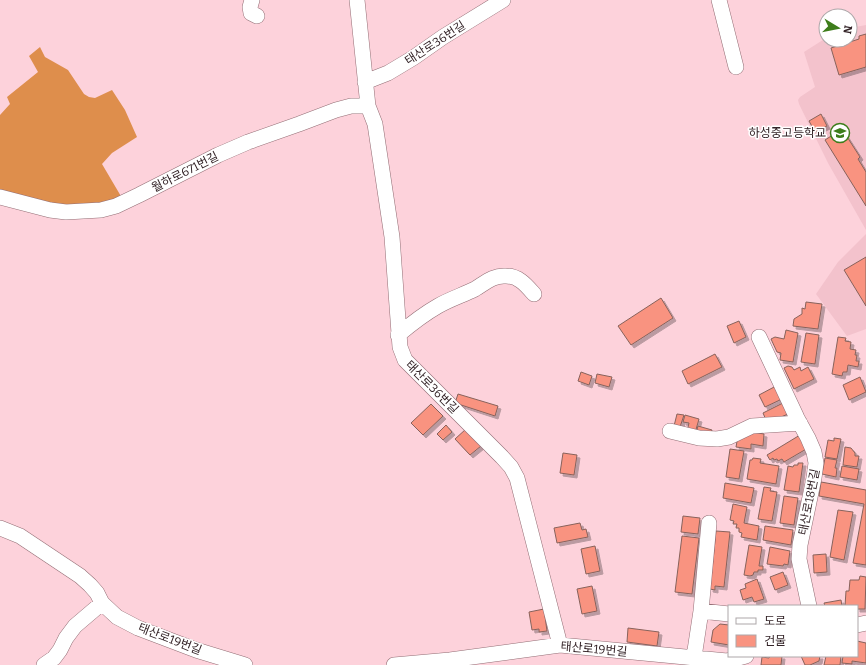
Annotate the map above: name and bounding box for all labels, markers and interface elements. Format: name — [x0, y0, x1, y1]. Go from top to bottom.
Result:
north arrow — [818, 8, 858, 48]
street label: 태산로36번길 — [402, 18, 468, 68]
text: N — [840, 24, 854, 35]
school or university icon: 하성중고등학교 — [829, 122, 851, 144]
place label: 하성중고등학교 — [749, 126, 826, 140]
street label: 월하로671번길 — [149, 149, 221, 195]
street label: 태산로36번길 — [403, 358, 461, 416]
street label: 태산로18번길 — [796, 468, 822, 536]
legend — [728, 605, 858, 657]
text: 도로 — [764, 614, 786, 628]
street label: 태산로19번길 — [136, 620, 204, 658]
text: 건물 — [764, 634, 786, 648]
street label: 태산로19번길 — [560, 639, 628, 659]

